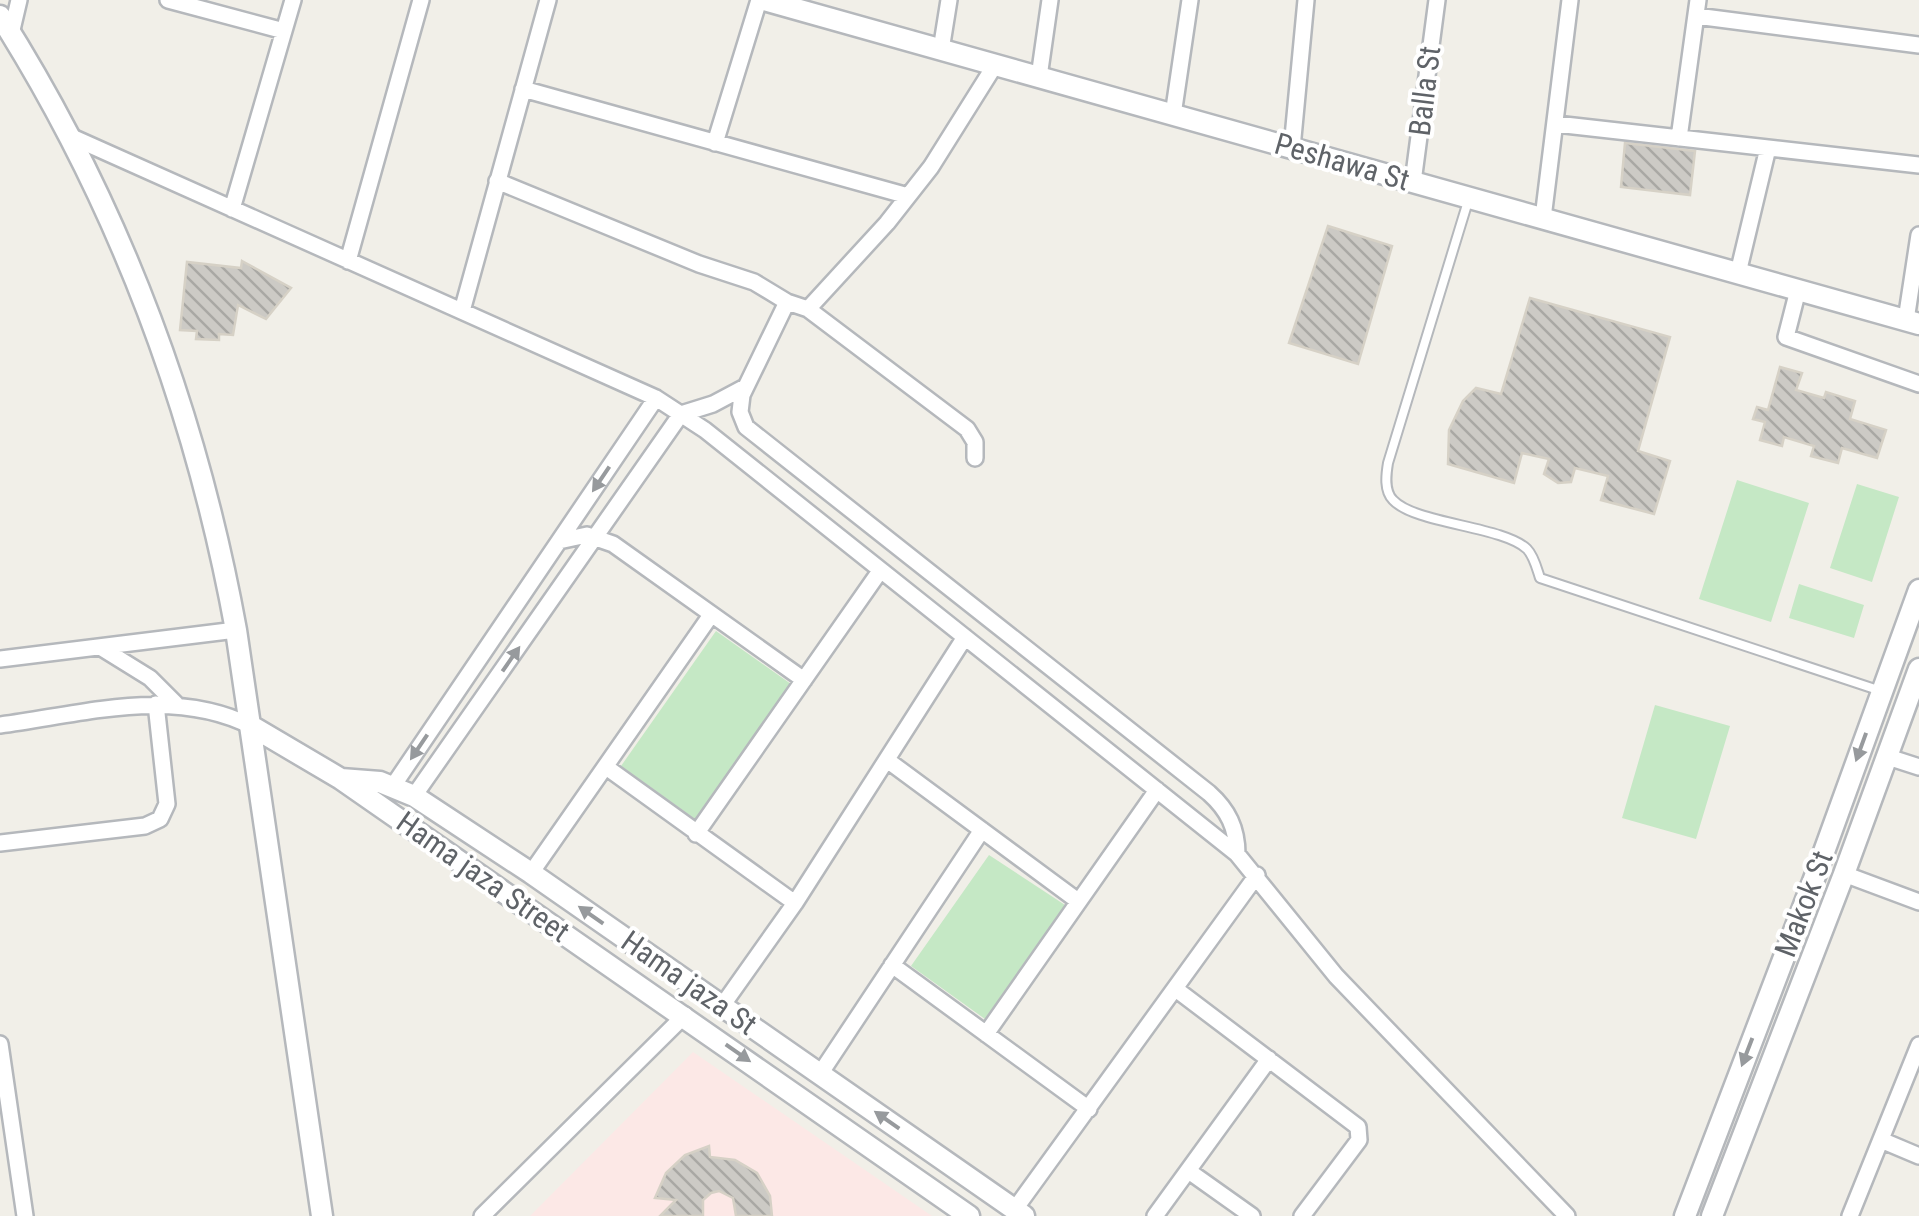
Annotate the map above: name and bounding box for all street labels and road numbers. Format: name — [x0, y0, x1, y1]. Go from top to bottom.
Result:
street label: Balla St — [1402, 44, 1447, 138]
street label: Peshawa St — [1271, 126, 1413, 197]
street label: Hama jaza Street — [390, 804, 576, 949]
street label: Makok St — [1767, 846, 1840, 962]
street label: Hama jaza St — [615, 923, 764, 1042]

